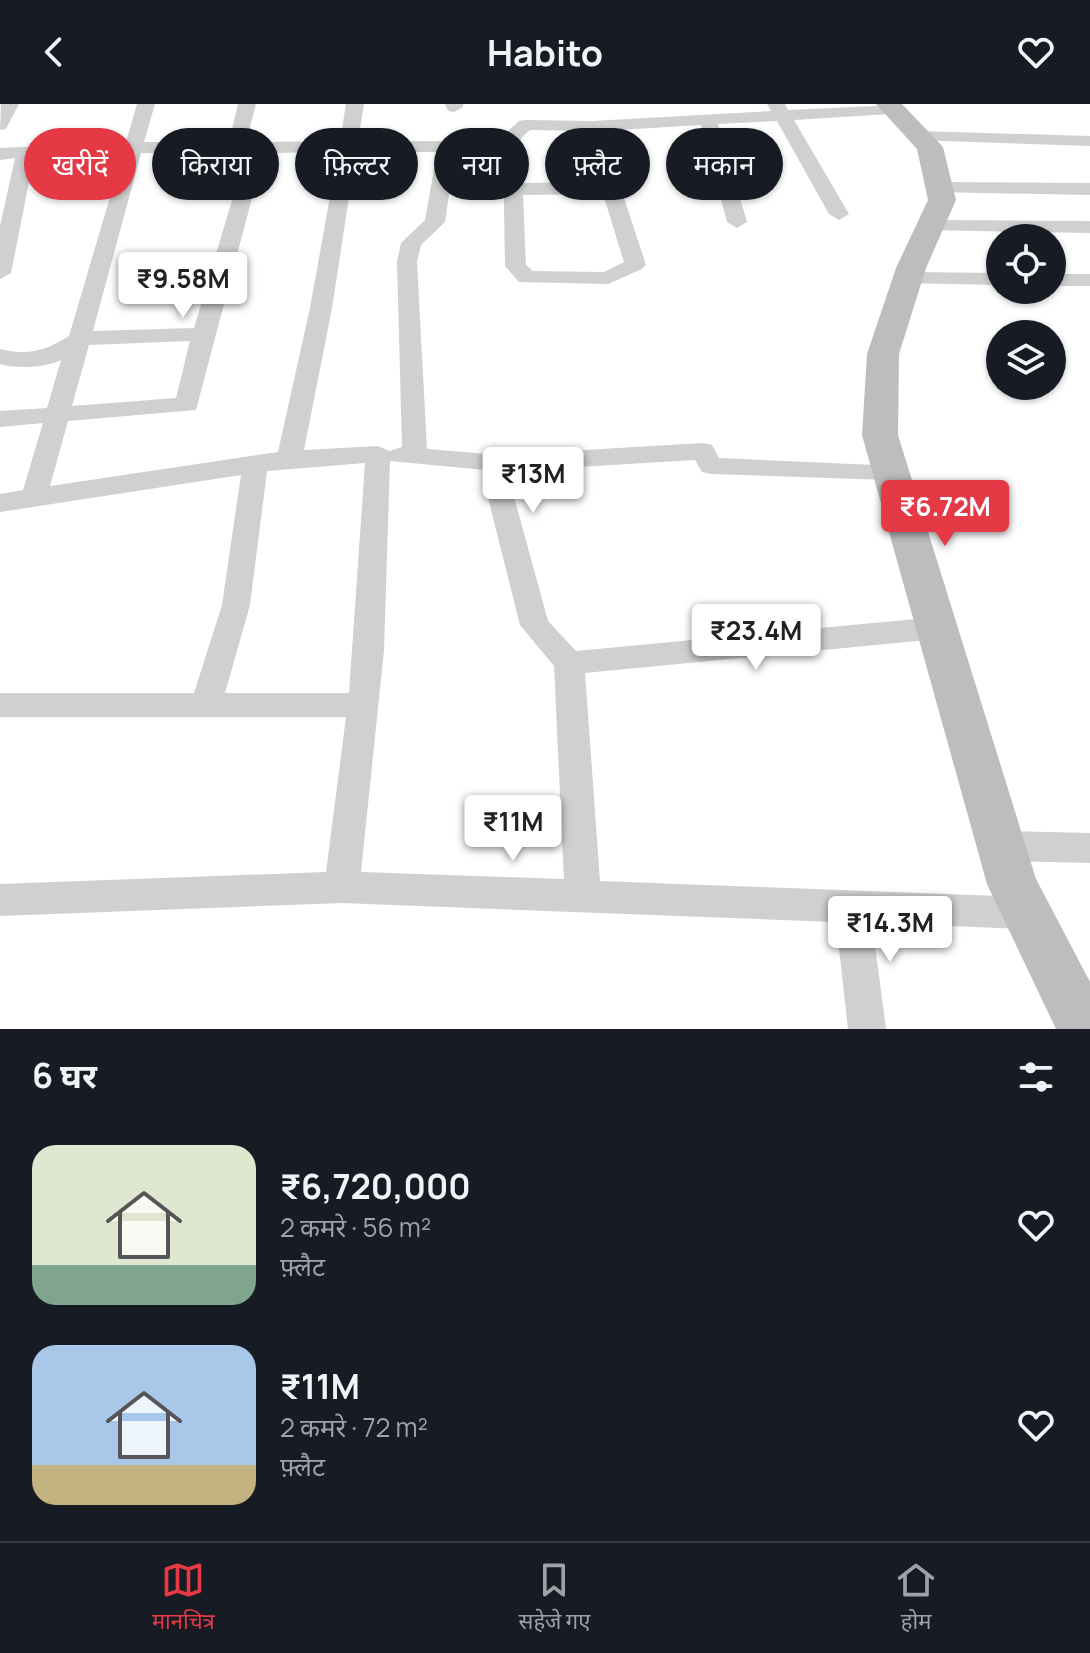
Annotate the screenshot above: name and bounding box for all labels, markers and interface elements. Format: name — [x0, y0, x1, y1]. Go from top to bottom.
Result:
text: Habito — [487, 28, 603, 77]
icon: back — [32, 30, 76, 74]
icon: heart — [1014, 30, 1058, 74]
chip: खरीदें — [24, 128, 136, 200]
chip: किराया — [152, 128, 279, 200]
chip: फ़िल्टर — [295, 128, 418, 200]
chip: नया — [434, 128, 529, 200]
chip: फ़्लैट — [545, 128, 650, 200]
chip: मकान — [666, 128, 783, 200]
map controls — [986, 224, 1066, 400]
button: locate — [986, 224, 1066, 304]
pin: ₹9.58M — [118, 252, 248, 320]
text: ₹9.58M — [136, 260, 230, 296]
button: layers — [986, 320, 1066, 400]
pin: ₹13M — [486, 447, 580, 515]
text: ₹13M — [501, 455, 565, 491]
pin: ₹6.72M — [880, 480, 1010, 548]
text: ₹6.72M — [899, 488, 991, 524]
pin: ₹23.4M — [691, 604, 821, 672]
text: ₹23.4M — [710, 612, 802, 648]
pin: ₹11M — [466, 795, 560, 863]
text: ₹11M — [482, 803, 544, 839]
pin: ₹14.3M — [825, 896, 955, 964]
text: ₹14.3M — [846, 904, 934, 940]
text: 6 घर — [32, 1052, 97, 1098]
icon: filters — [1014, 1055, 1058, 1099]
text: ₹6,720,000 — [280, 1163, 471, 1209]
icon: home — [96, 1177, 192, 1273]
icon: heart — [1014, 1203, 1058, 1247]
text: 2 कमरे · 56 m² — [280, 1209, 431, 1245]
text: फ़्लैट — [280, 1248, 325, 1284]
text: ₹11M — [280, 1363, 360, 1409]
icon: home — [96, 1377, 192, 1473]
icon: heart — [1014, 1403, 1058, 1447]
text: 2 कमरे · 72 m² — [280, 1409, 428, 1445]
text: फ़्लैट — [280, 1448, 325, 1484]
tab: मानचित्र — [152, 1558, 215, 1638]
tab: सहेजे गए — [519, 1558, 590, 1638]
tab: होम — [894, 1558, 938, 1638]

